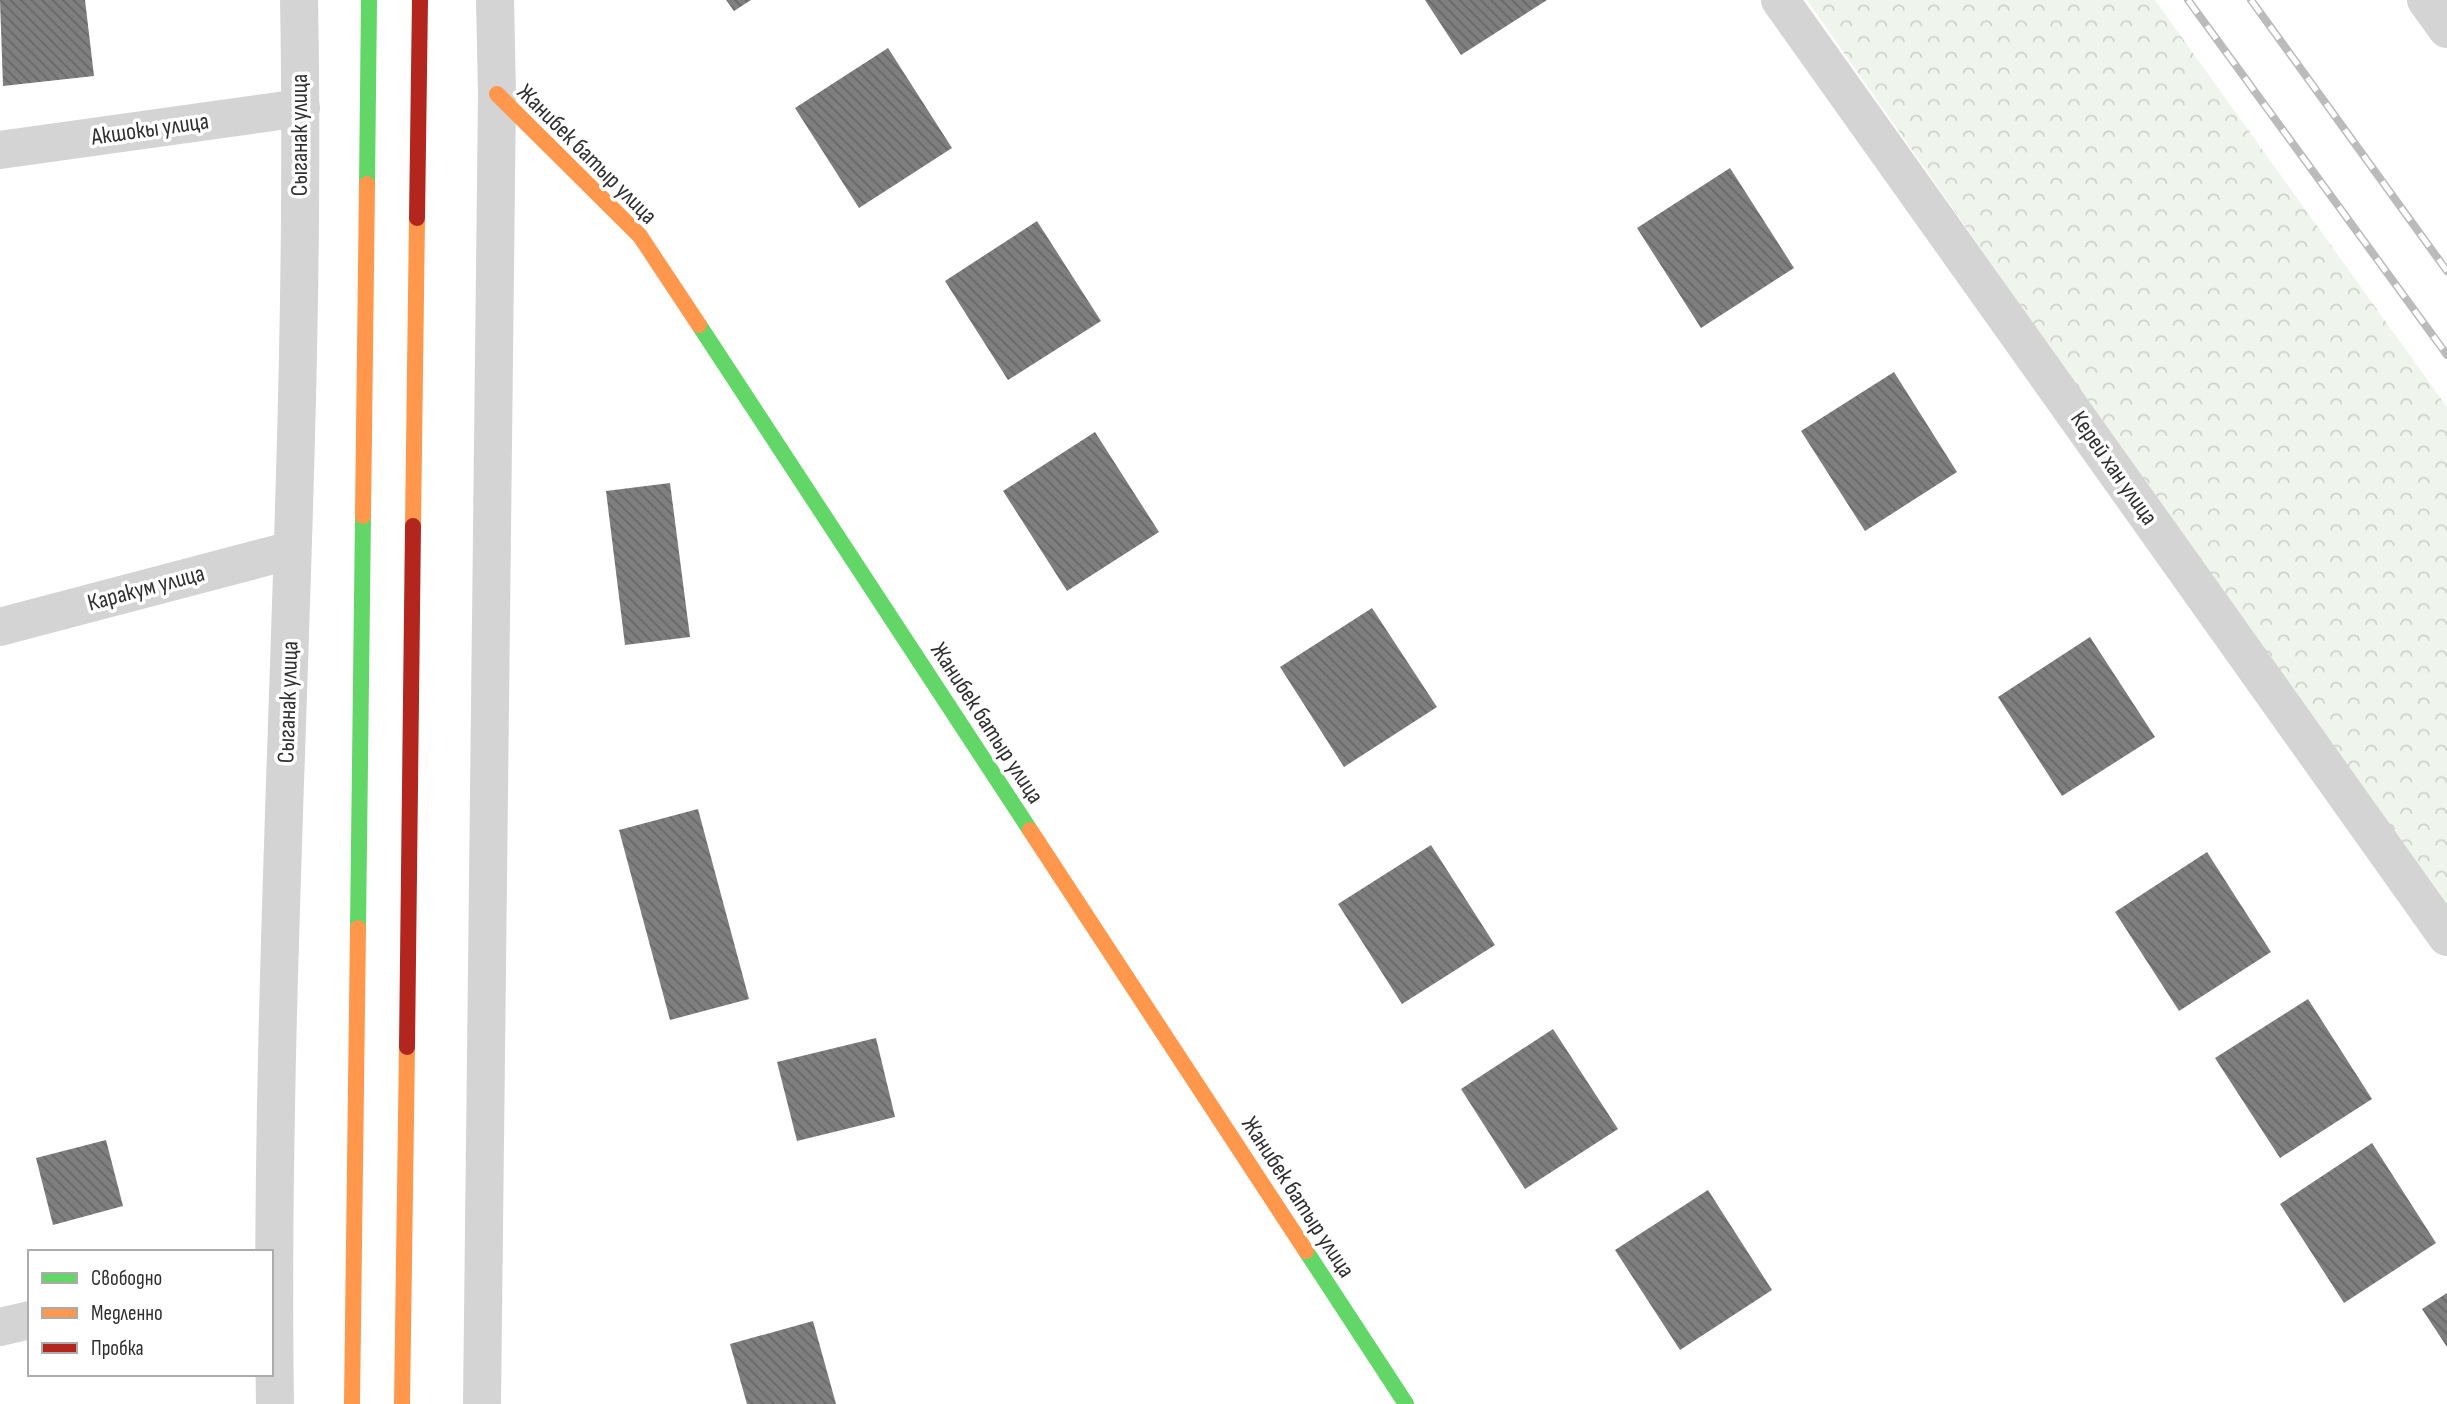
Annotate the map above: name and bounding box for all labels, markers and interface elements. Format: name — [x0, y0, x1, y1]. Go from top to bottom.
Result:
street label: Сыганак улица — [285, 74, 314, 196]
street label: Жанибек батыр улица — [511, 78, 663, 230]
street label: Акшокы улица — [88, 106, 211, 152]
street label: Керей хан улица — [2064, 405, 2164, 531]
street label: Каракум улица — [84, 558, 208, 618]
street label: Жанибек батыр улица — [924, 637, 1050, 809]
street label: Сыганак улица — [271, 640, 305, 764]
street label: Жанибек батыр улица — [1235, 1111, 1361, 1283]
legend — [28, 1250, 273, 1376]
text: Свободно — [91, 1266, 162, 1291]
text: Медленно — [91, 1301, 163, 1326]
text: Пробка — [91, 1336, 144, 1361]

